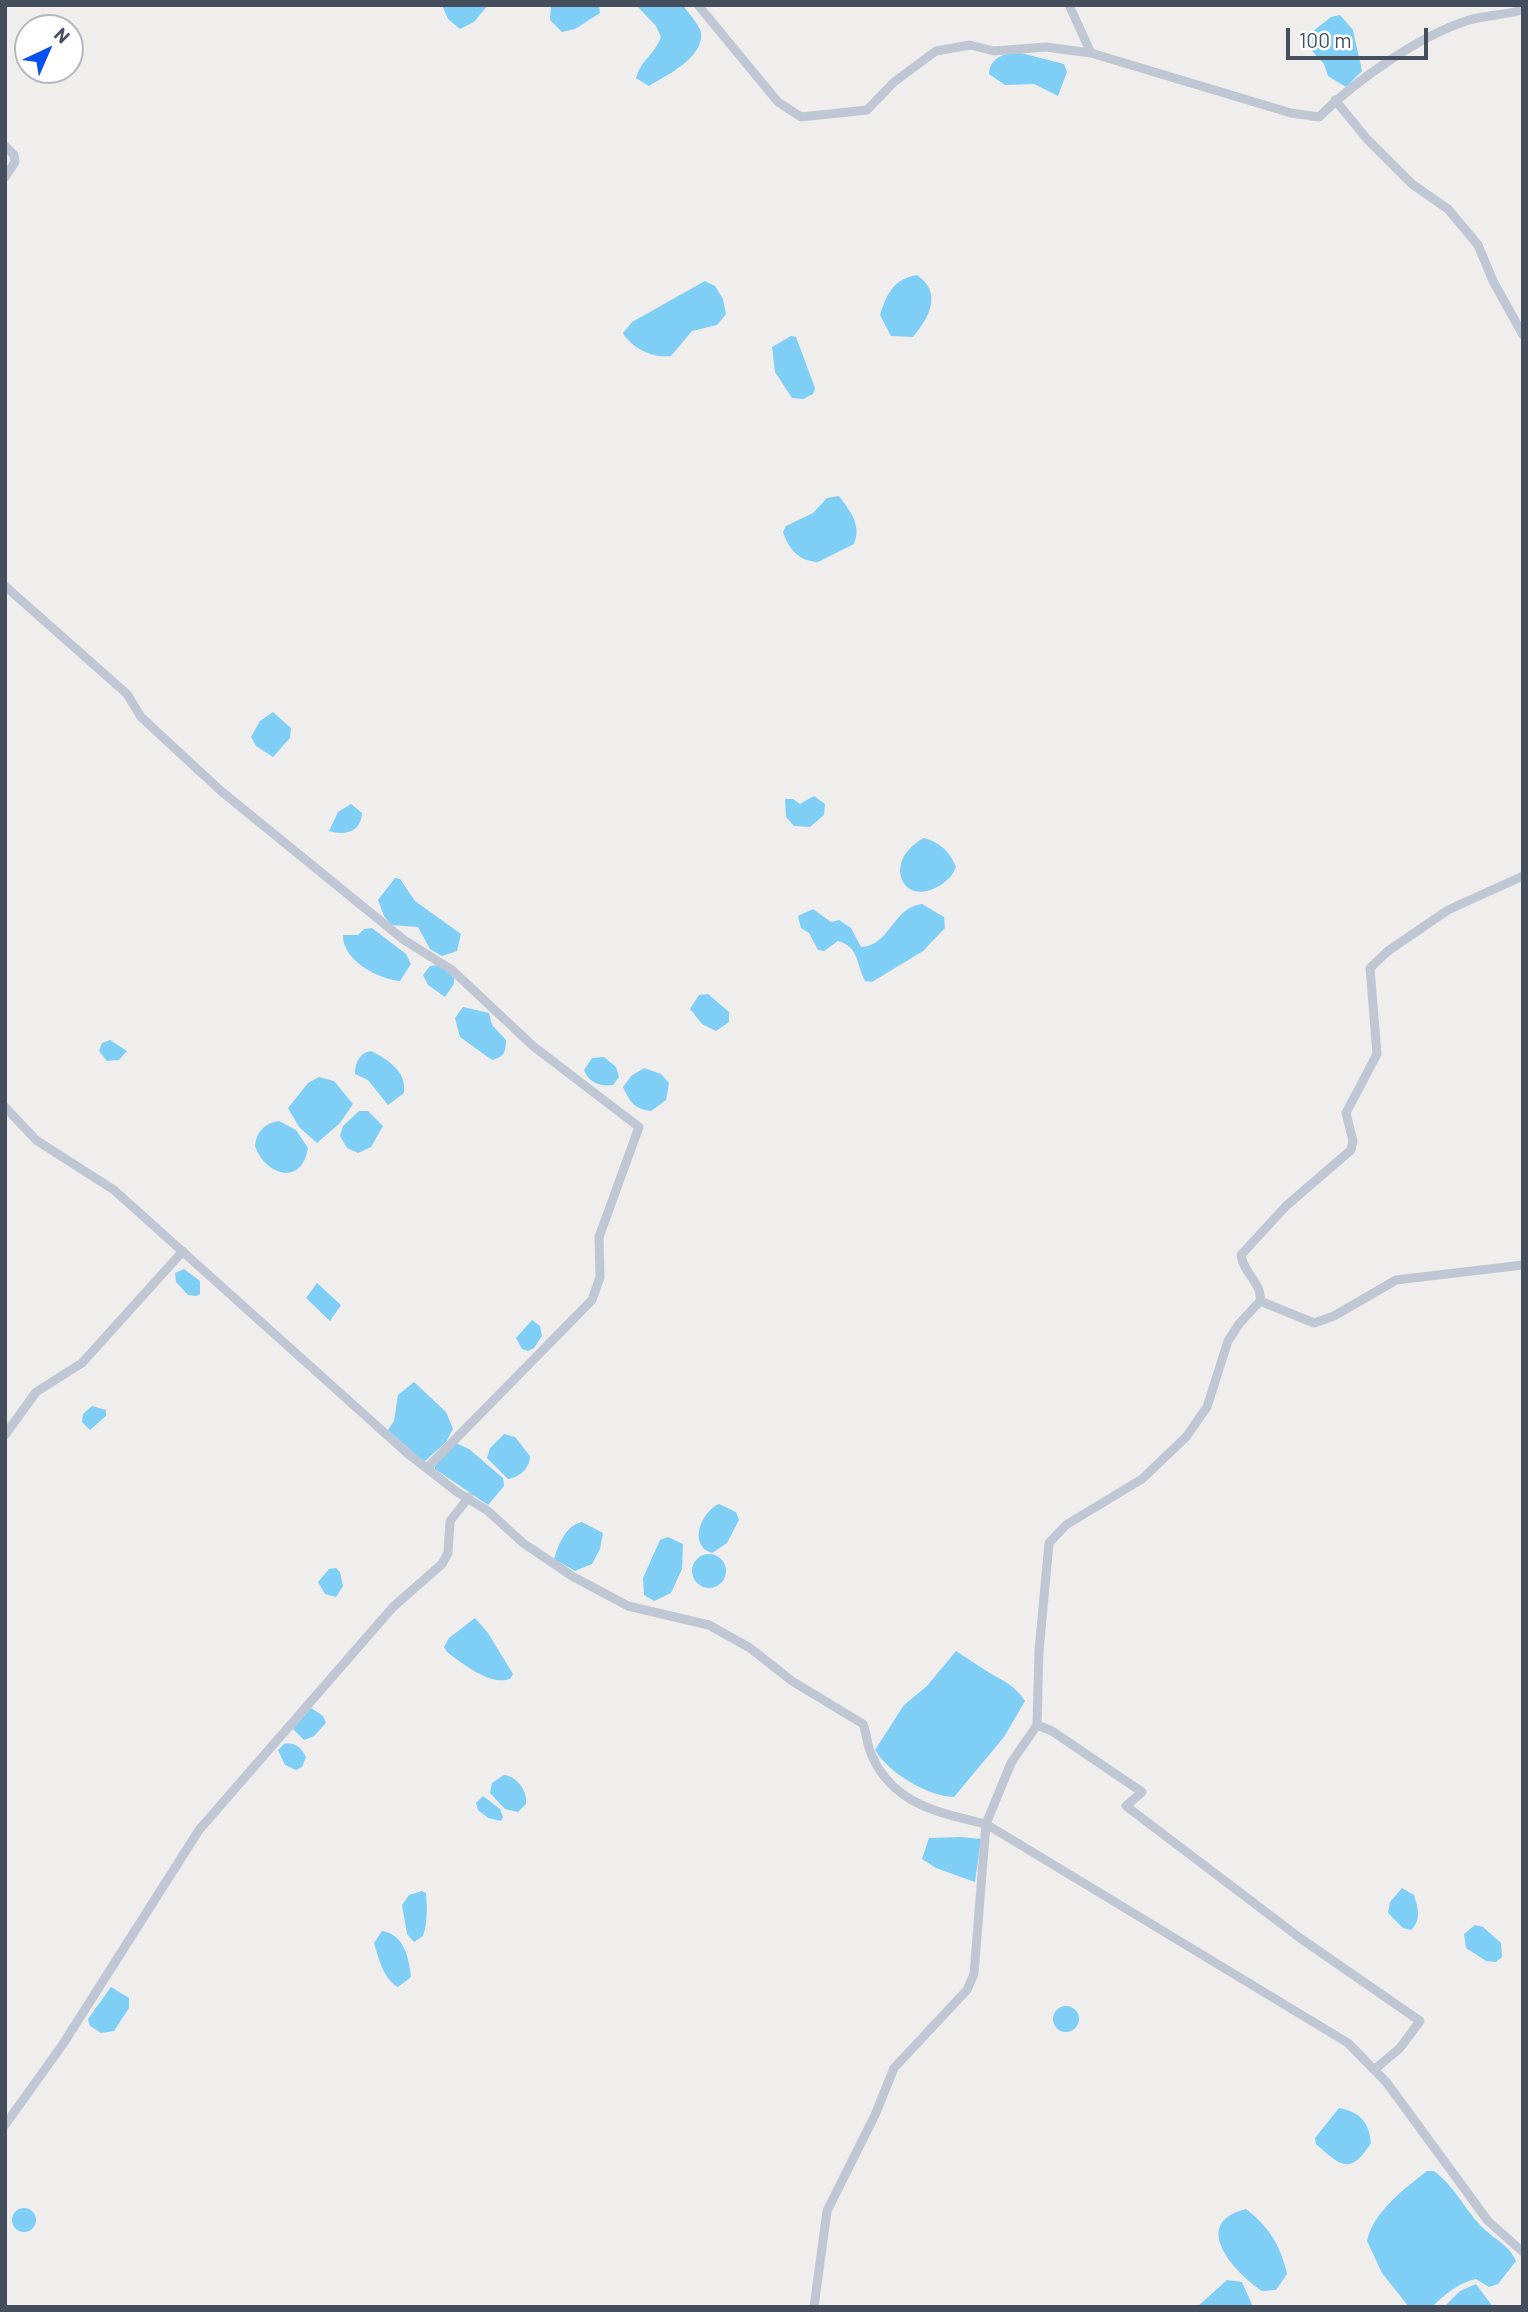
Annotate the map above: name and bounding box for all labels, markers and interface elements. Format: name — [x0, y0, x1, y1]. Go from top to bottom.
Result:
north arrow — [14, 14, 84, 84]
scale bar — [1290, 14, 1432, 58]
text: N — [50, 22, 75, 48]
text: 100 m — [1299, 27, 1352, 52]

